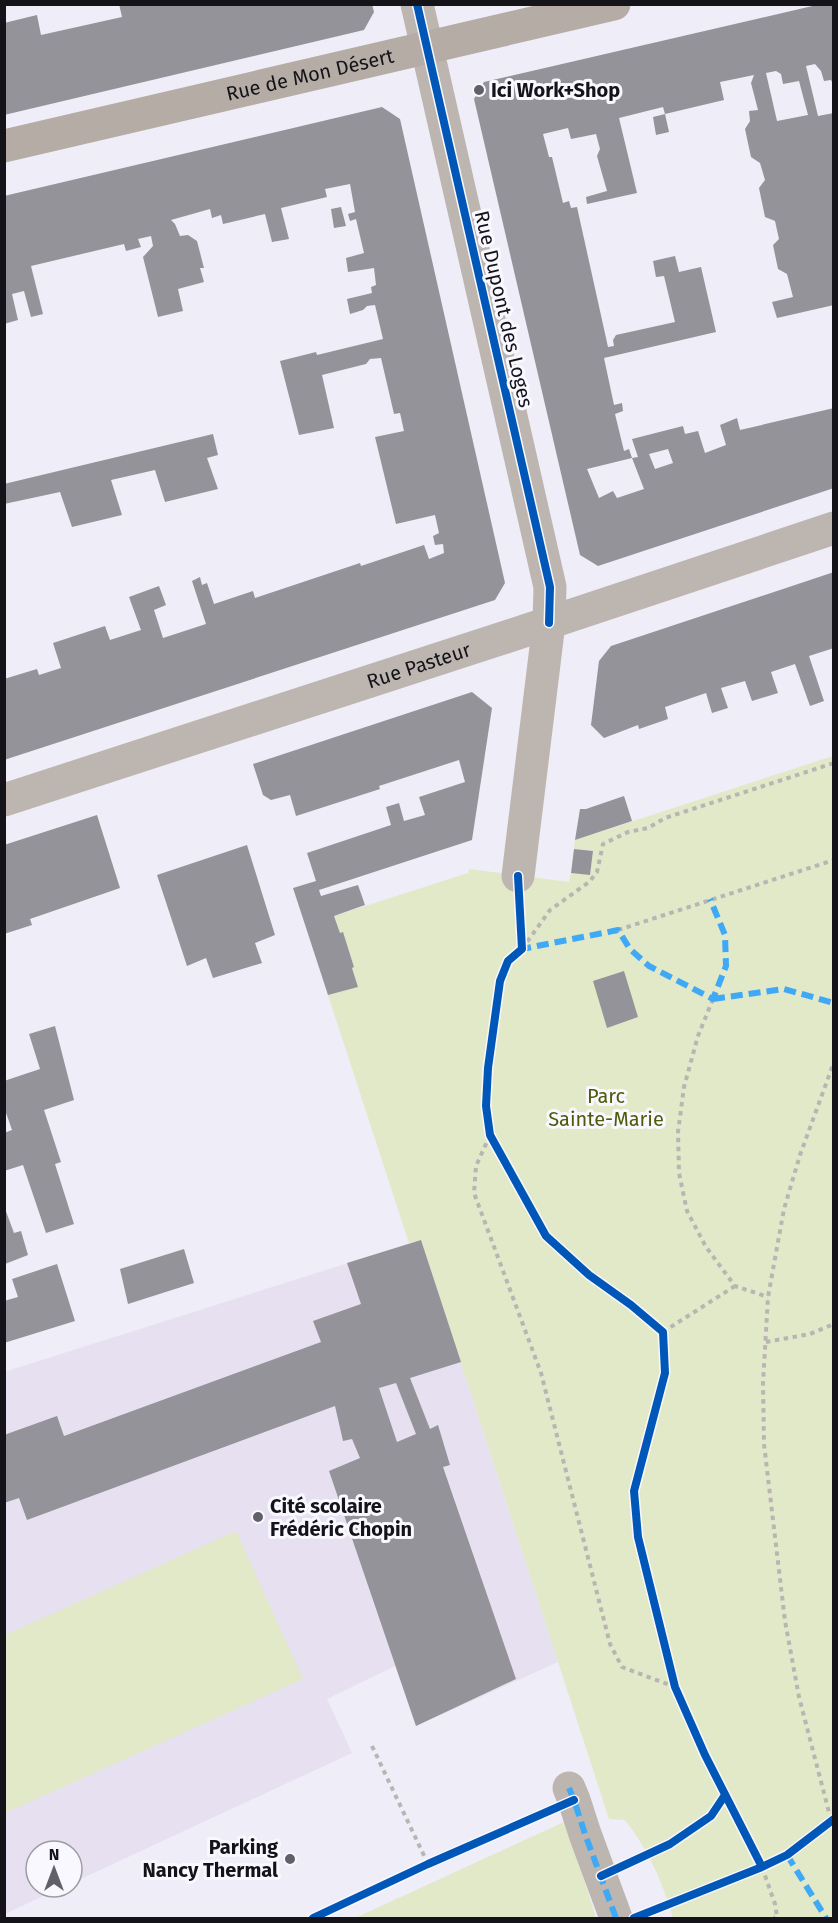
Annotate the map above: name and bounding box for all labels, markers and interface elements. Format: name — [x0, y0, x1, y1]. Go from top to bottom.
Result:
street label: Rue de Mon Désert — [224, 44, 397, 106]
place label: Ici Work+Shop — [491, 78, 620, 102]
marker: Ici Work+Shop — [472, 83, 486, 97]
street label: Rue Dupont des Loges — [470, 208, 538, 410]
street label: Rue Pasteur — [364, 637, 474, 693]
park label: Parc Sainte-Marie — [548, 1084, 664, 1131]
place label: Cité scolaire Frédéric Chopin — [270, 1494, 412, 1541]
marker: Cité scolaire Frédéric Chopin — [251, 1510, 265, 1524]
place label: Parking Nancy Thermal — [143, 1835, 279, 1882]
north arrow — [24, 1839, 84, 1899]
text: N — [49, 1845, 59, 1864]
marker: Parking Nancy Thermal — [283, 1852, 297, 1866]

